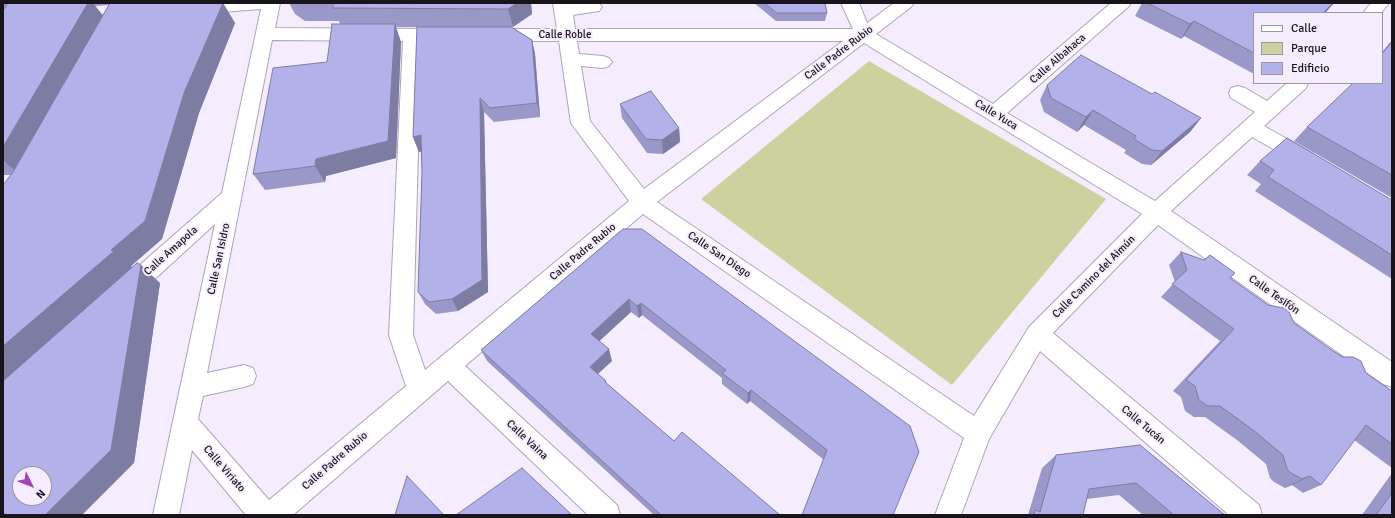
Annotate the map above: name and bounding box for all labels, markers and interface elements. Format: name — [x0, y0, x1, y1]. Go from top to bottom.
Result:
legend — [1253, 12, 1383, 84]
text: Calle — [1291, 21, 1317, 36]
street label: Calle Padre Rubio — [802, 23, 876, 83]
street label: Calle Roble — [539, 28, 591, 42]
street label: Calle Albahaca — [1027, 31, 1089, 87]
text: Parque — [1291, 41, 1327, 56]
text: Edificio — [1291, 61, 1329, 76]
street label: Calle Yuca — [972, 97, 1020, 133]
street label: Calle Padre Rubio — [547, 220, 619, 284]
street label: Calle San Isidro — [205, 222, 233, 296]
street label: Calle Amapola — [141, 223, 201, 279]
street label: Calle San Diego — [685, 229, 753, 281]
street label: Calle Camino del Aimún — [1050, 233, 1138, 321]
street label: Calle Tesifón — [1246, 273, 1302, 317]
street label: Calle Tucán — [1118, 403, 1168, 447]
street label: Calle Vaina — [503, 417, 551, 463]
street label: Calle Padre Rubio — [300, 429, 370, 493]
street label: Calle Viriato — [200, 443, 248, 495]
north arrow — [12, 466, 52, 506]
text: N — [33, 487, 48, 501]

